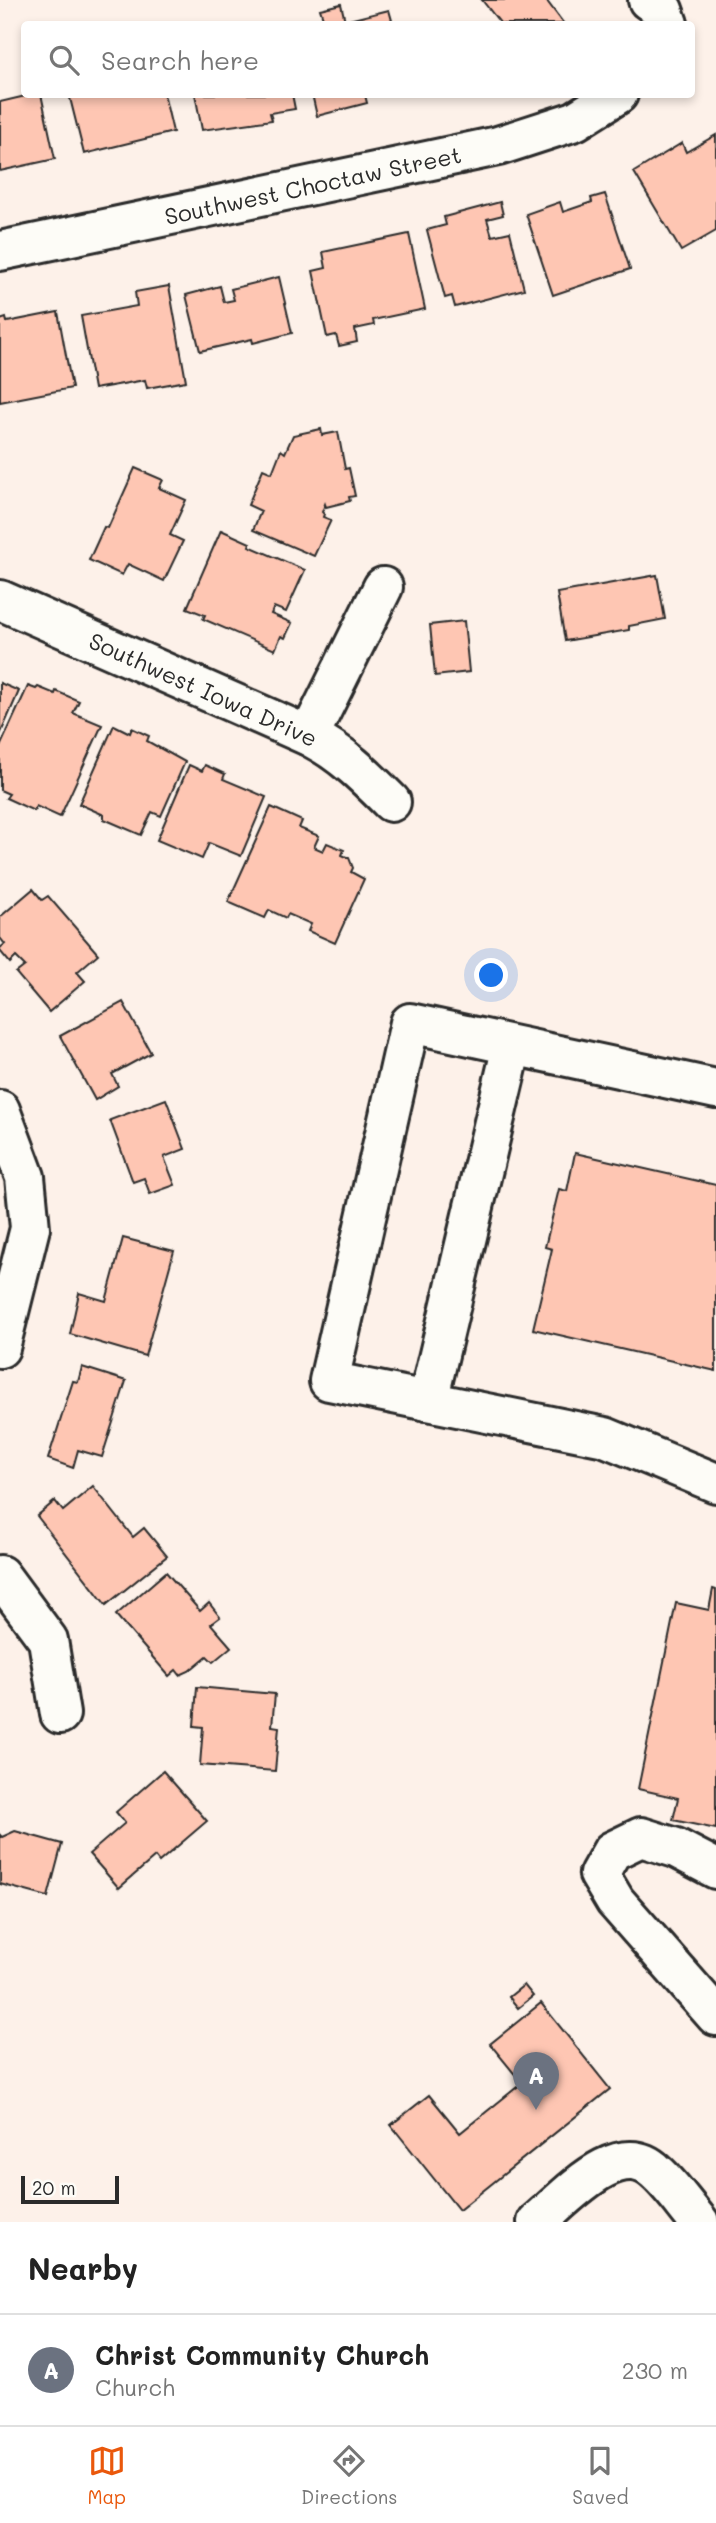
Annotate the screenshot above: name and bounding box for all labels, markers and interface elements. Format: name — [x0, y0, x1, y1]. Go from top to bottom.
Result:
search box — [21, 21, 695, 98]
icon: search — [45, 41, 83, 79]
text: Search here — [101, 43, 259, 77]
street label: Southwest Choctaw Street — [162, 139, 464, 231]
street label: Southwest Iowa Drive — [84, 625, 322, 753]
your location — [474, 958, 508, 992]
pin: A — [513, 2052, 559, 2110]
scale bar — [21, 2173, 119, 2205]
text: 20 m — [32, 2175, 76, 2200]
text: Nearby — [28, 2248, 138, 2288]
text: Christ Community Church — [95, 2338, 429, 2372]
text: A — [43, 2355, 59, 2385]
text: 230 m — [622, 2355, 688, 2385]
text: Church — [95, 2372, 175, 2402]
tab: Map — [87, 2442, 126, 2509]
tab: Directions — [301, 2442, 397, 2509]
tab: Saved — [572, 2442, 629, 2509]

